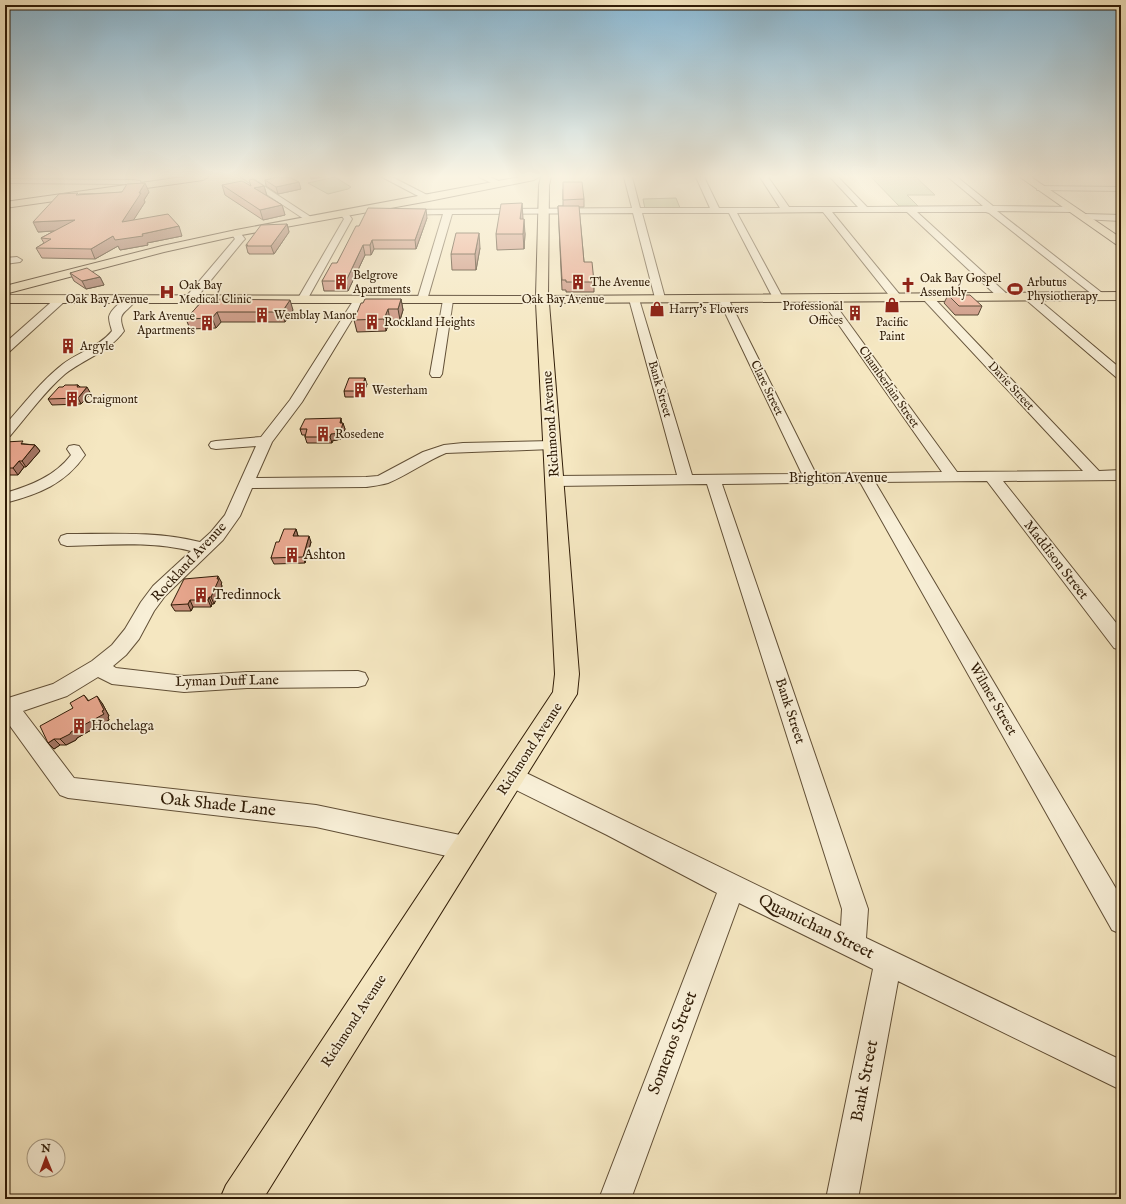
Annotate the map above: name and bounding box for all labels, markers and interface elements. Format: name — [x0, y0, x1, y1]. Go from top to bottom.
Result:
place label: Belgrove Apartments — [352, 268, 411, 298]
place label: Oak Bay Gospel Assembly — [919, 271, 1002, 300]
building icon: Belgrove Apartments — [332, 273, 350, 291]
building icon: The Avenue — [569, 273, 587, 291]
place label: The Avenue — [590, 275, 650, 290]
place label: Arbutus Physiotherapy — [1026, 275, 1098, 305]
church icon: Oak Bay Gospel Assembly — [899, 276, 917, 294]
place label: Oak Bay Medical Clinic — [179, 278, 251, 307]
sports icon: Arbutus Physiotherapy — [1006, 280, 1024, 298]
hospital icon: Oak Bay Medical Clinic — [158, 283, 176, 301]
street label: Oak Bay Avenue — [66, 292, 149, 307]
street label: Oak Bay Avenue — [522, 292, 605, 307]
shop icon: Pacific Paint — [883, 296, 901, 314]
place label: Professional Offices — [783, 299, 844, 328]
shop icon: Harry's Flowers — [648, 300, 666, 318]
place label: Harry's Flowers — [669, 302, 748, 317]
building icon: Professional Offices — [846, 304, 864, 322]
building icon: Wemblay Manor — [253, 306, 271, 324]
place label: Wemblay Manor — [274, 308, 357, 323]
place label: Park Avenue Apartments — [133, 309, 195, 339]
building icon: Rockland Heights — [363, 313, 381, 331]
building icon: Park Avenue Apartments — [198, 314, 216, 332]
place label: Rockland Heights — [384, 315, 475, 330]
place label: Pacific Paint — [876, 315, 908, 344]
building icon: Argyle — [59, 337, 77, 355]
place label: Argyle — [79, 339, 114, 354]
street label: Chamberlain Street — [855, 343, 923, 431]
street label: Clare Street — [747, 358, 787, 418]
street label: Bank Street — [645, 359, 675, 419]
street label: Davie Street — [985, 359, 1037, 413]
street label: Richmond Avenue — [538, 370, 564, 478]
building icon: Westerham — [351, 381, 369, 399]
place label: Westerham — [372, 383, 427, 398]
building icon: Craigmont — [63, 390, 81, 408]
place label: Craigmont — [84, 392, 138, 407]
building icon: Rosedene — [314, 425, 332, 443]
place label: Rosedene — [335, 427, 385, 442]
street label: Brighton Avenue — [789, 469, 888, 487]
street label: Maddison Street — [1019, 517, 1093, 603]
street label: Rockland Avenue — [148, 518, 231, 606]
building icon: Ashton — [283, 546, 301, 564]
place label: Ashton — [303, 546, 346, 564]
building icon: Tredinnock — [192, 586, 210, 604]
place label: Tredinnock — [213, 586, 281, 604]
street label: Wilmer Street — [965, 659, 1021, 739]
street label: Lyman Duff Lane — [175, 671, 280, 691]
street label: Bank Street — [771, 676, 809, 746]
street label: Richmond Avenue — [493, 699, 567, 799]
building icon: Hochelaga — [70, 717, 88, 735]
place label: Hochelaga — [91, 717, 155, 735]
street label: Oak Shade Lane — [159, 788, 277, 822]
street label: Quamichan Street — [755, 890, 878, 964]
street label: Richmond Avenue — [317, 971, 391, 1071]
street label: Somenos Street — [644, 988, 702, 1098]
street label: Bank Street — [847, 1038, 883, 1124]
north arrow — [26, 1138, 66, 1178]
text: N — [40, 1142, 51, 1156]

